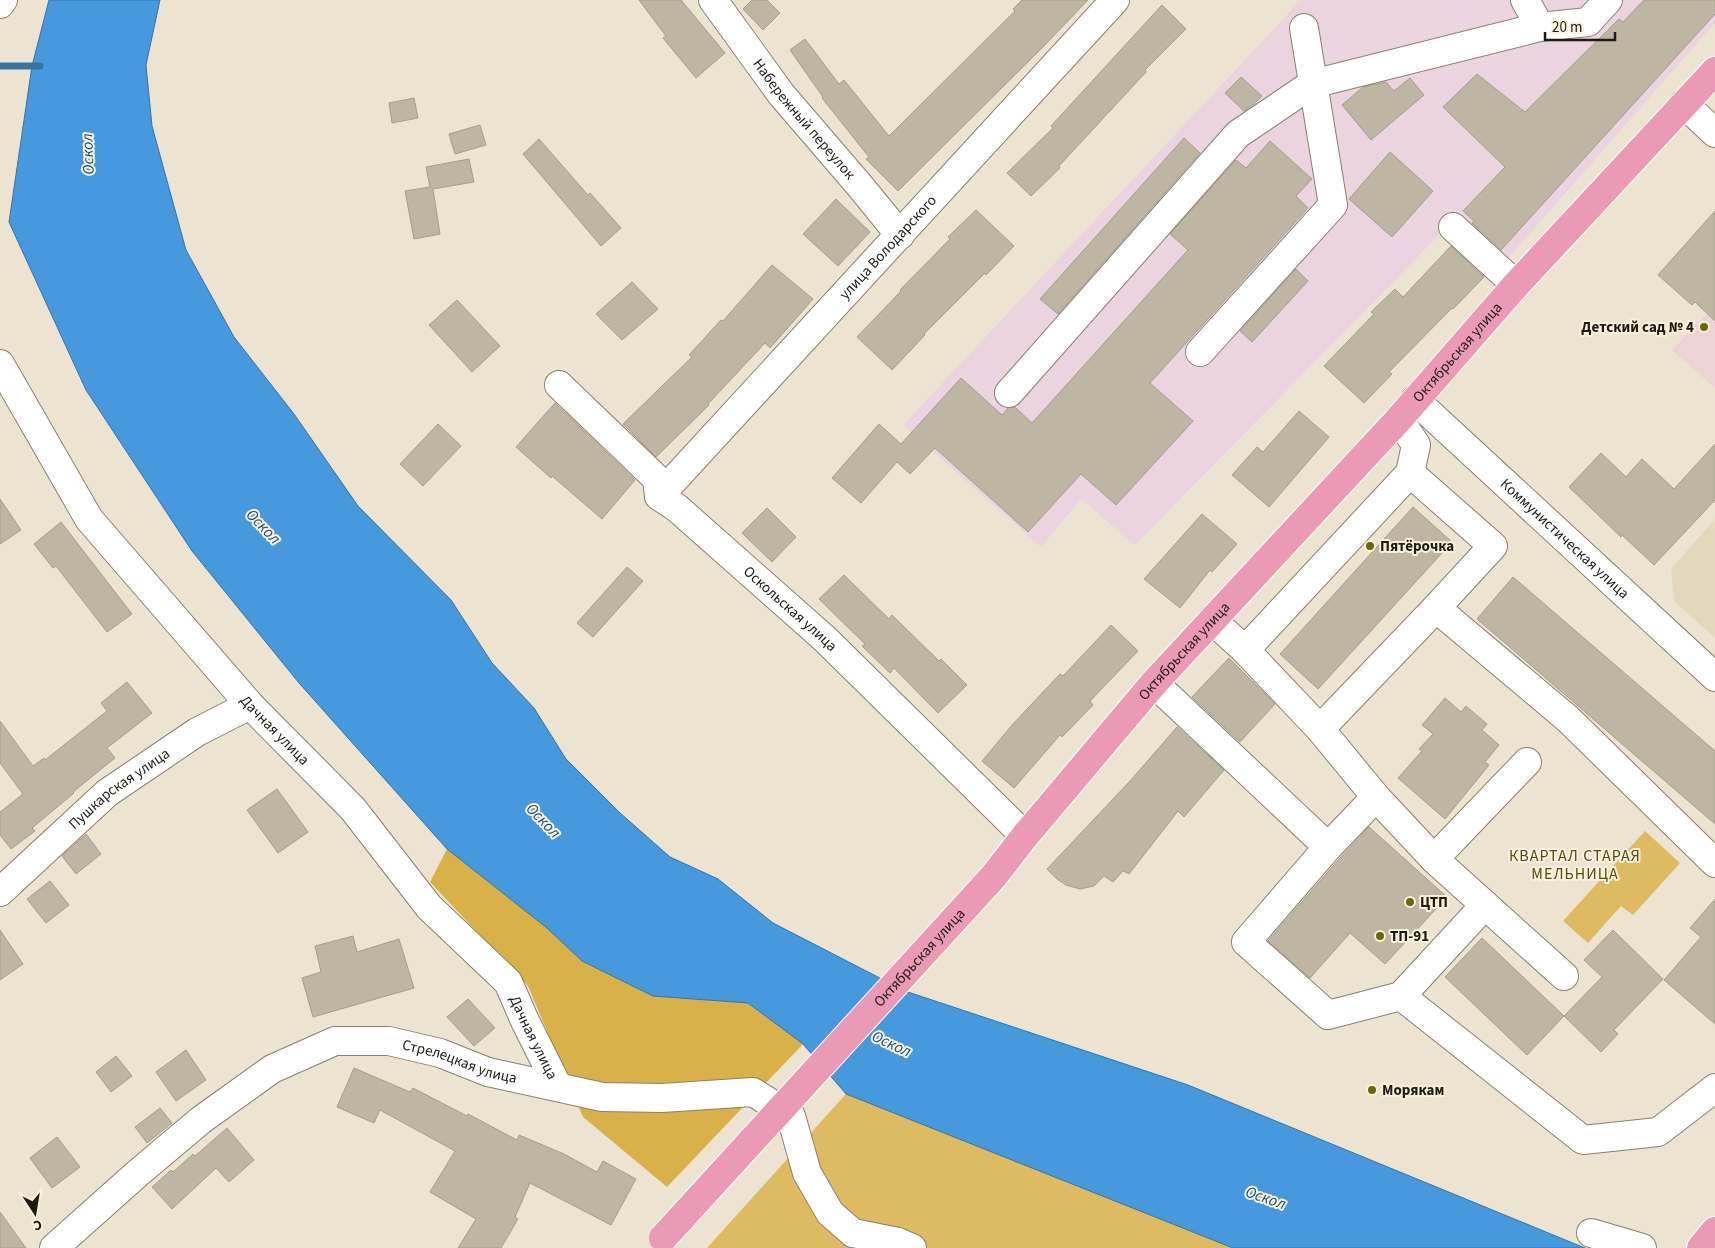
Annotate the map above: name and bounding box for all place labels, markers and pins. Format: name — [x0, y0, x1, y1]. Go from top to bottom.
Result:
place label: Детский сад № 4 — [1581, 317, 1694, 338]
marker: Детский сад № 4 — [1698, 321, 1710, 333]
place label: Пятёрочка — [1380, 536, 1454, 557]
marker: Пятёрочка — [1364, 540, 1376, 552]
place label: ЦТП — [1420, 892, 1448, 913]
marker: ЦТП — [1404, 896, 1416, 908]
place label: ТП-91 — [1390, 926, 1429, 947]
marker: ТП-91 — [1374, 930, 1386, 942]
place label: Морякам — [1382, 1080, 1444, 1101]
marker: Морякам — [1366, 1084, 1378, 1096]

